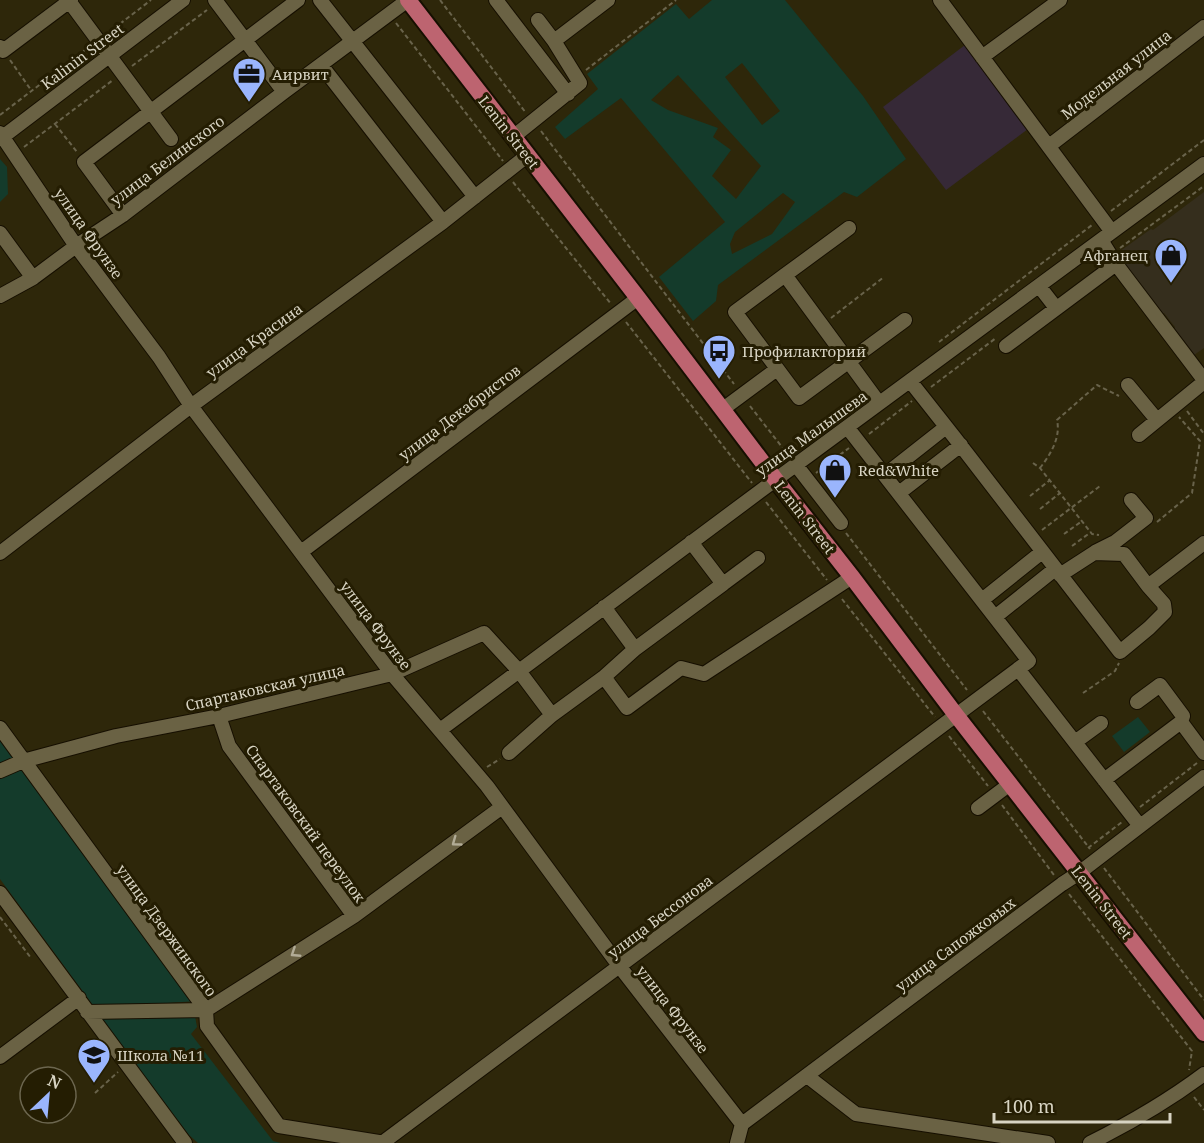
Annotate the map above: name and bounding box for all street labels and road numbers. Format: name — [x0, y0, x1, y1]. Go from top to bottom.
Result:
street label: Kalinin Street — [37, 18, 127, 94]
street label: Модельная улица — [1057, 25, 1175, 123]
street label: Lenin Street — [474, 91, 544, 173]
street label: улица Белинского — [106, 111, 228, 209]
street label: улица Фрунзе — [50, 184, 128, 282]
street label: улица Красина — [202, 298, 306, 382]
street label: улица Декабристов — [394, 360, 524, 464]
street label: улица Малышева — [751, 386, 871, 480]
street label: Lenin Street — [770, 476, 840, 558]
street label: улица Фрунзе — [336, 576, 416, 674]
street label: Спартаковская улица — [183, 659, 347, 715]
street label: Спартаковский переулок — [242, 740, 370, 906]
street label: улица Дзержинского — [112, 860, 222, 1000]
street label: Lenin Street — [1067, 861, 1137, 943]
street label: улица Бессонова — [603, 870, 717, 962]
street label: улица Сапожковых — [891, 892, 1019, 996]
street label: улица Фрунзе — [632, 961, 714, 1057]

